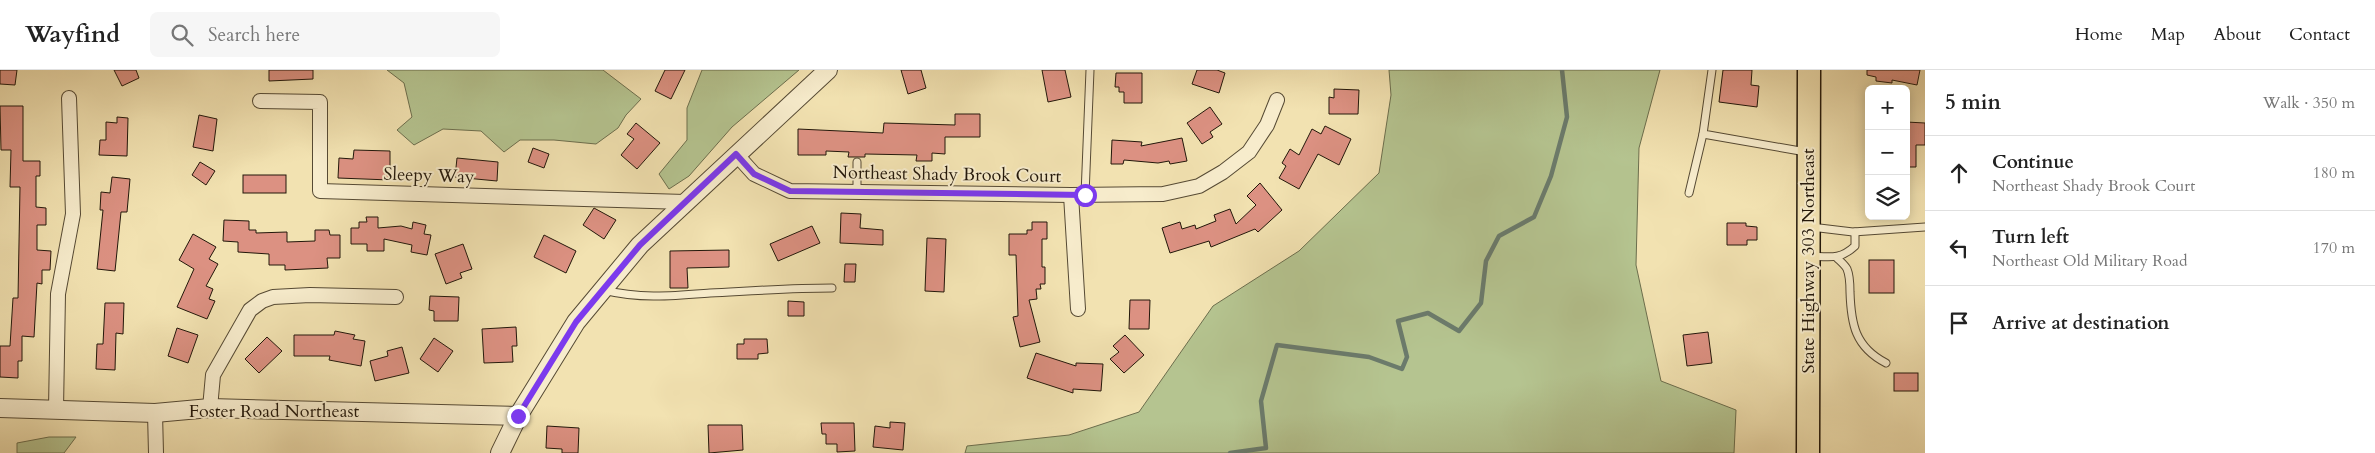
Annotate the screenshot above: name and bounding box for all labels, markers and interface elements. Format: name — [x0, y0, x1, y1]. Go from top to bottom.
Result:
search box — [150, 12, 500, 57]
text: Wayfind — [25, 18, 120, 51]
icon: search — [168, 21, 196, 49]
text: Search here — [208, 22, 300, 48]
text: Home — [2075, 22, 2123, 47]
text: Map — [2151, 22, 2185, 47]
text: About — [2213, 22, 2261, 47]
text: Contact — [2289, 22, 2350, 47]
map controls — [1865, 85, 1910, 220]
button: + — [1865, 85, 1910, 130]
text: 5 min — [1945, 88, 2001, 117]
text: Walk · 350 m — [2263, 92, 2355, 114]
button: − — [1865, 130, 1910, 175]
street label: State Highway 303 Northeast — [1796, 148, 1821, 374]
text: Continue — [1992, 149, 2074, 175]
icon: ahead — [1945, 159, 1973, 187]
street label: Northeast Shady Brook Court — [832, 160, 1062, 189]
street label: Sleepy Way — [383, 161, 475, 190]
text: 180 m — [2313, 162, 2355, 184]
button: layers — [1865, 175, 1910, 220]
text: Northeast Shady Brook Court — [1992, 175, 2195, 197]
route start — [1074, 184, 1097, 207]
text: Turn left — [1992, 224, 2069, 250]
icon: left — [1945, 234, 1973, 262]
text: 170 m — [2313, 237, 2355, 259]
text: Northeast Old Military Road — [1992, 250, 2187, 272]
icon: arrive — [1945, 309, 1973, 337]
text: Arrive at destination — [1992, 310, 2169, 336]
street label: Foster Road Northeast — [189, 399, 360, 424]
route end — [507, 405, 530, 428]

